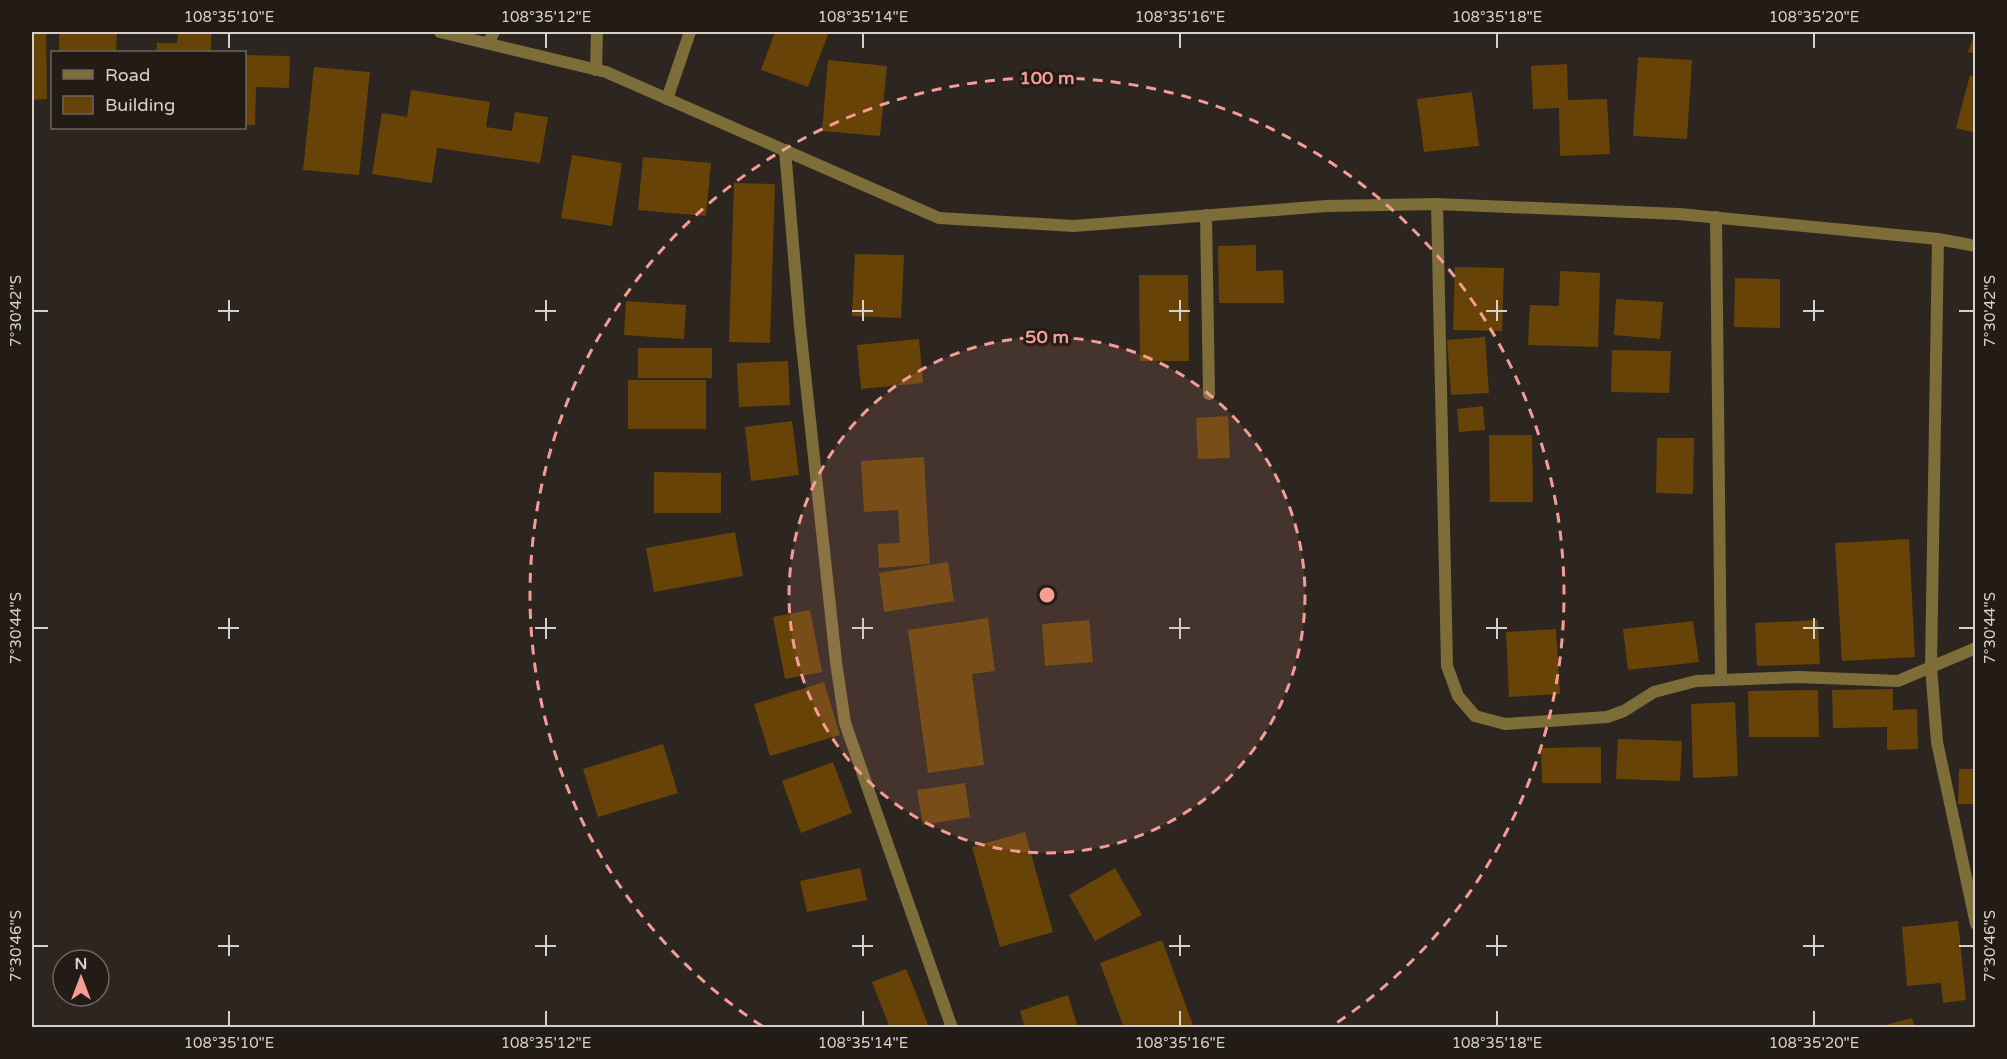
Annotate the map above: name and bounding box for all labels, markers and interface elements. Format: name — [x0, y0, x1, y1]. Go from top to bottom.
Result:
text: 108°35'10"E — [184, 8, 274, 26]
text: 108°35'12"E — [501, 8, 591, 26]
text: 108°35'14"E — [818, 8, 908, 26]
text: 108°35'16"E — [1135, 8, 1225, 26]
text: 108°35'18"E — [1452, 8, 1542, 26]
text: 108°35'20"E — [1769, 8, 1859, 26]
legend — [51, 51, 246, 129]
text: Road — [105, 64, 150, 86]
text: 100 m — [1019, 67, 1075, 89]
text: Building — [105, 94, 175, 116]
text: 7°30'42"S — [7, 275, 25, 347]
text: 7°30'42"S — [1981, 275, 1999, 347]
text: 50 m — [1025, 326, 1069, 348]
centre of rings — [1037, 585, 1057, 605]
text: 7°30'44"S — [7, 592, 25, 664]
text: 7°30'44"S — [1981, 592, 1999, 664]
text: 7°30'46"S — [7, 910, 25, 982]
text: 7°30'46"S — [1981, 910, 1999, 982]
north arrow — [51, 948, 111, 1008]
text: N — [75, 954, 87, 974]
text: 108°35'10"E — [184, 1034, 274, 1052]
text: 108°35'12"E — [501, 1034, 591, 1052]
text: 108°35'14"E — [818, 1034, 908, 1052]
text: 108°35'16"E — [1135, 1034, 1225, 1052]
text: 108°35'18"E — [1452, 1034, 1542, 1052]
text: 108°35'20"E — [1769, 1034, 1859, 1052]

